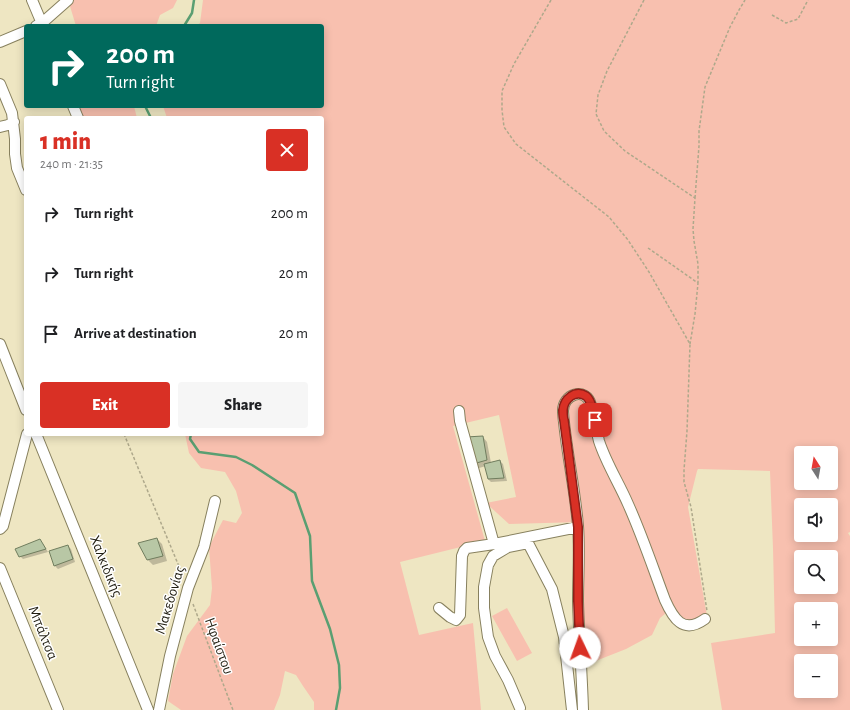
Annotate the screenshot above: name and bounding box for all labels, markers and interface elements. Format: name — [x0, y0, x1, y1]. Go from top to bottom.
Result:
icon: right — [40, 40, 92, 92]
text: 200 m — [106, 41, 175, 69]
text: Turn right — [106, 74, 175, 92]
button: close — [266, 129, 308, 171]
text: 1 min — [40, 130, 91, 154]
text: 240 m · 21:35 — [40, 158, 103, 171]
icon: right — [40, 203, 62, 225]
text: Turn right — [74, 206, 133, 221]
text: 200 m — [271, 206, 308, 221]
icon: right — [40, 263, 62, 285]
text: Turn right — [74, 266, 133, 281]
text: 20 m — [279, 266, 308, 281]
icon: arrive — [40, 323, 62, 345]
text: Arrive at destination — [74, 326, 197, 341]
text: 20 m — [279, 326, 308, 341]
button: Exit — [40, 382, 170, 428]
button: Share — [178, 382, 308, 428]
pin — [578, 403, 612, 437]
icon: arrive — [584, 409, 606, 431]
north arrow — [794, 446, 838, 490]
map controls — [794, 446, 838, 698]
button: sound — [794, 498, 838, 542]
street label: Χαλκιδικής — [87, 533, 125, 599]
button: search — [794, 550, 838, 594]
street label: Μακεδονίας — [153, 564, 188, 636]
button: + — [794, 602, 838, 646]
street label: Μπάλτσα — [25, 604, 61, 662]
street label: Ηφαίστου — [202, 616, 236, 676]
position arrow — [559, 627, 601, 669]
button: − — [794, 654, 838, 698]

